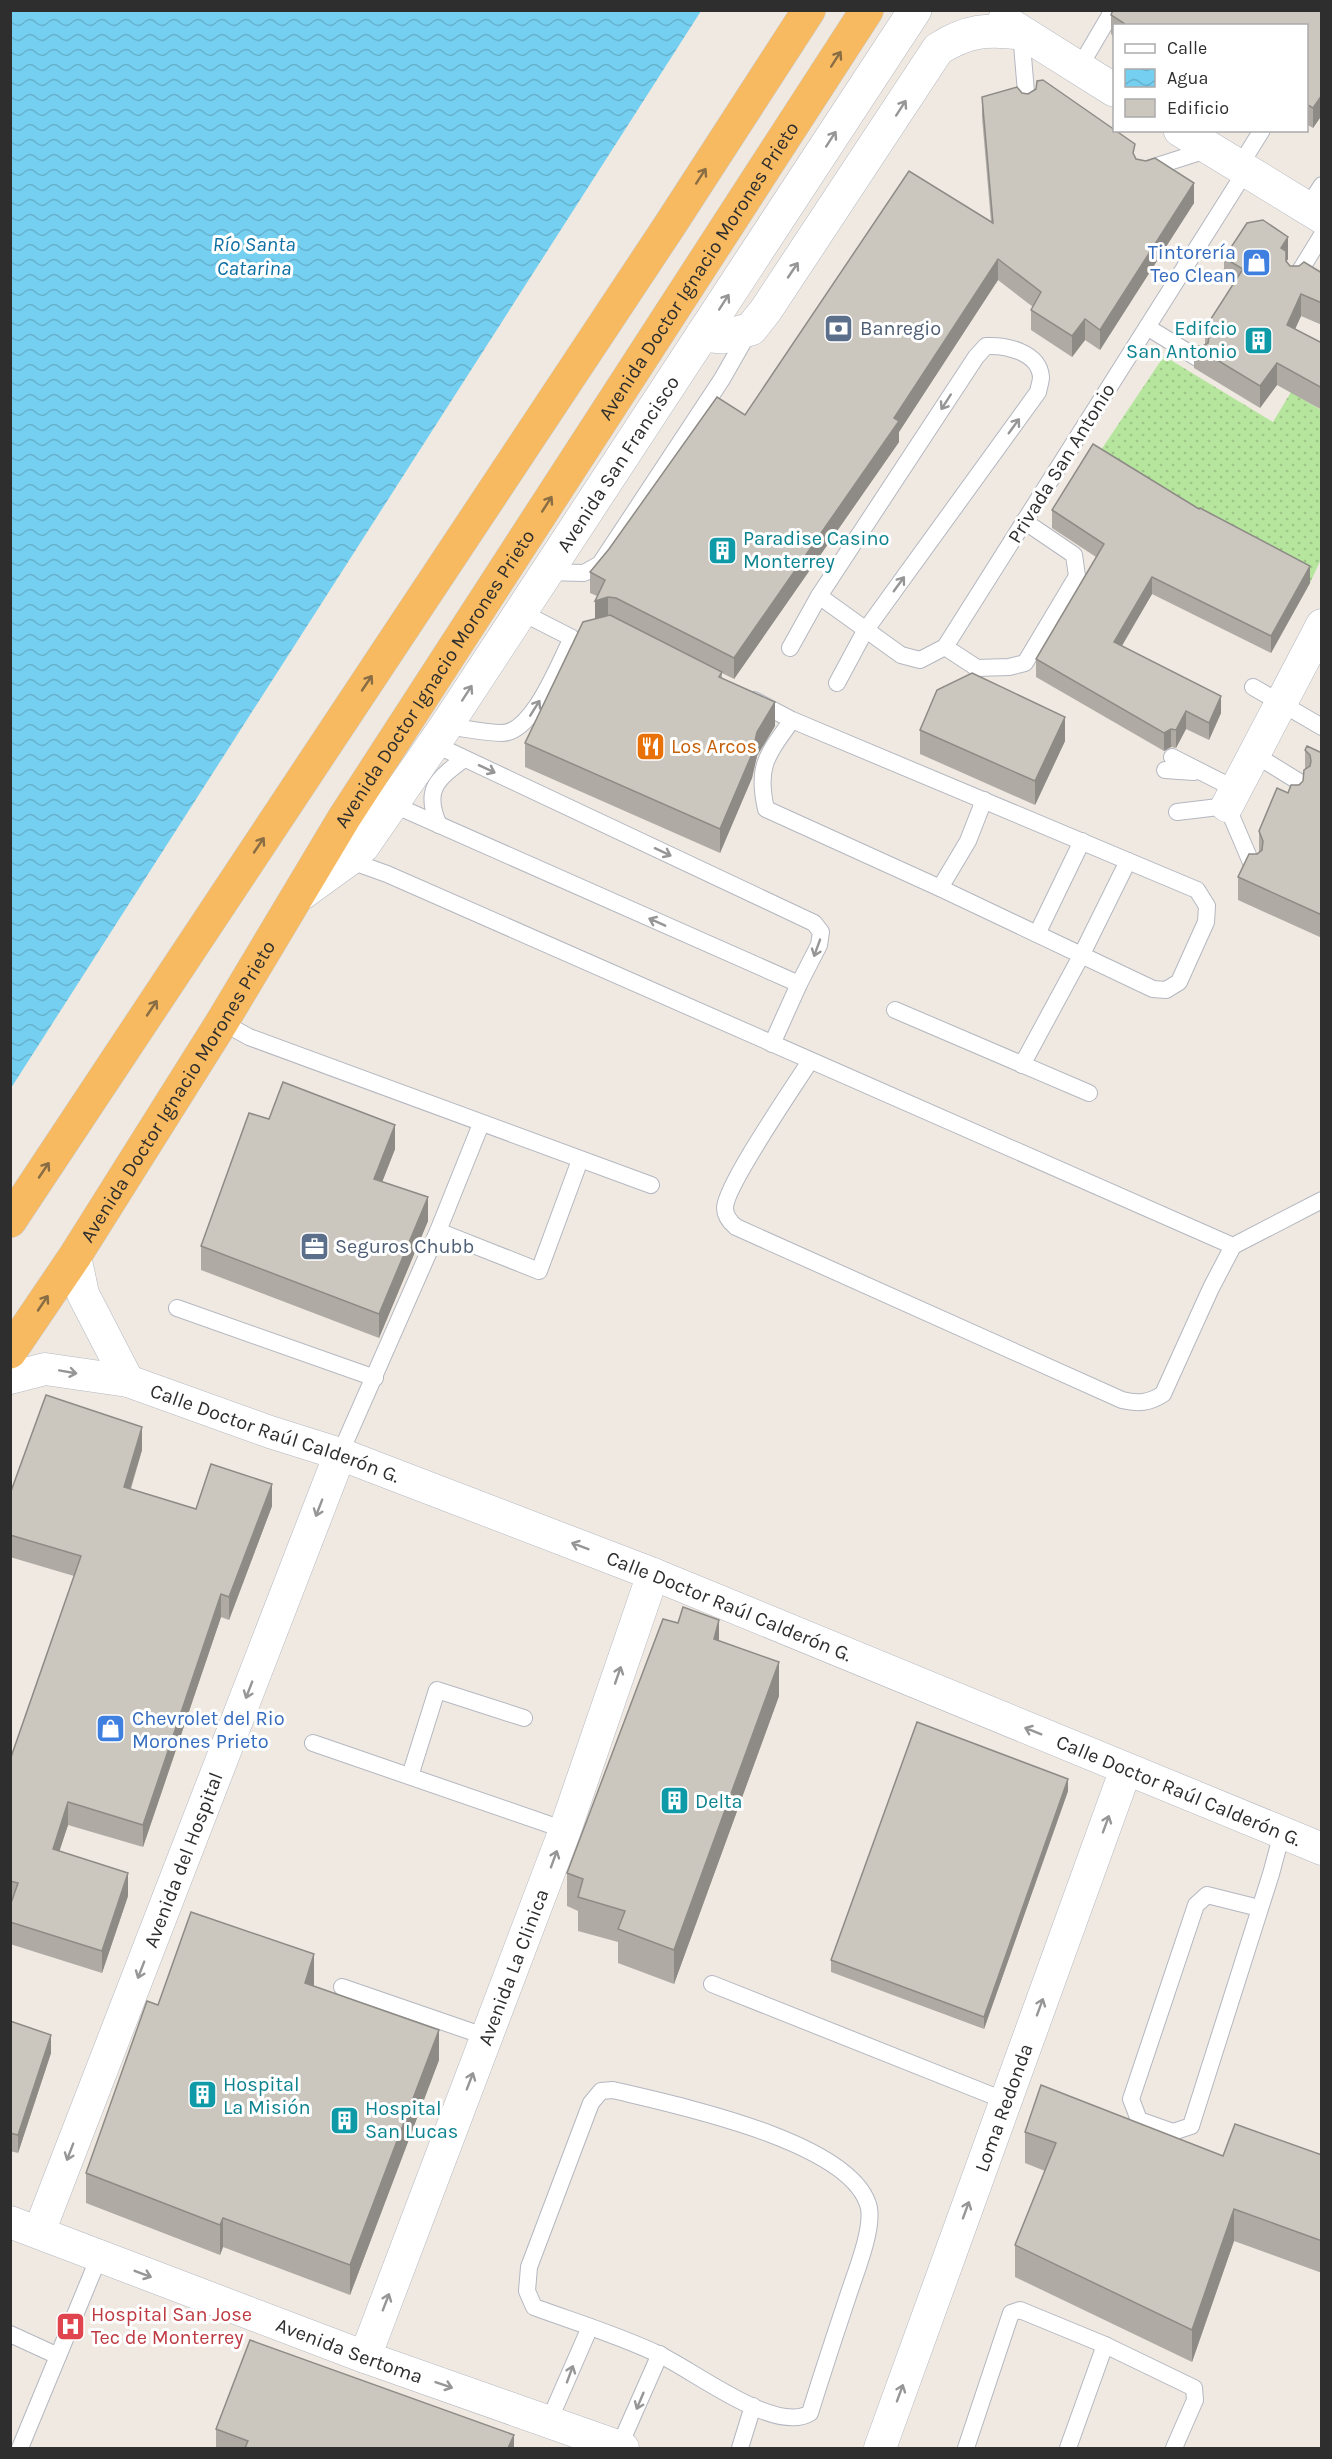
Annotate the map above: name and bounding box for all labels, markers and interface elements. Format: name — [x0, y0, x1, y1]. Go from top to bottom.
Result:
legend — [1113, 24, 1308, 132]
text: Calle — [1167, 37, 1207, 59]
one-way arrow — [830, 51, 842, 68]
text: Agua — [1167, 67, 1208, 89]
text: Edificio — [1167, 97, 1229, 119]
one-way arrow — [895, 100, 907, 117]
street label: Avenida Doctor Ignacio Morones Prieto — [594, 117, 804, 424]
one-way arrow — [825, 131, 837, 147]
one-way arrow — [695, 168, 708, 185]
water label: Río Santa Catarina — [212, 232, 296, 280]
place label: Tintorería Teo Clean — [1148, 241, 1236, 287]
shop icon: Tintorería Teo Clean — [1241, 247, 1273, 279]
one-way arrow — [786, 262, 799, 279]
one-way arrow — [718, 294, 730, 311]
bank icon: Banregio — [823, 312, 855, 344]
place label: Banregio — [860, 317, 941, 340]
place label: Edifcio San Antonio — [1126, 317, 1237, 363]
building icon: Edifcio San Antonio — [1242, 324, 1274, 356]
street label: Avenida San Francisco — [552, 372, 684, 556]
street label: Privada San Antonio — [1003, 379, 1120, 547]
one-way arrow — [940, 393, 952, 410]
one-way arrow — [1007, 418, 1020, 434]
one-way arrow — [541, 496, 554, 513]
street label: Avenida Doctor Ignacio Morones Prieto — [330, 525, 540, 832]
place label: Paradise Casino Monterrey — [743, 527, 889, 573]
building icon: Paradise Casino Monterrey — [706, 534, 738, 566]
one-way arrow — [893, 576, 905, 592]
one-way arrow — [361, 675, 373, 691]
one-way arrow — [462, 685, 474, 702]
one-way arrow — [529, 700, 541, 717]
restaurant icon: Los Arcos — [634, 730, 666, 762]
place label: Los Arcos — [671, 735, 757, 758]
one-way arrow — [477, 764, 495, 776]
one-way arrow — [253, 837, 265, 854]
one-way arrow — [654, 847, 672, 859]
one-way arrow — [649, 915, 667, 927]
street label: Avenida Doctor Ignacio Morones Prieto — [76, 936, 280, 1247]
one-way arrow — [810, 938, 821, 957]
one-way arrow — [145, 999, 158, 1016]
one-way arrow — [38, 1163, 50, 1179]
office icon: Seguros Chubb — [298, 1230, 330, 1262]
place label: Seguros Chubb — [335, 1235, 474, 1258]
one-way arrow — [37, 1296, 49, 1312]
one-way arrow — [57, 1366, 77, 1377]
street label: Calle Doctor Raúl Calderón G. — [147, 1379, 403, 1488]
one-way arrow — [313, 1498, 324, 1517]
one-way arrow — [571, 1540, 590, 1551]
street label: Calle Doctor Raúl Calderón G. — [603, 1546, 855, 1666]
one-way arrow — [614, 1666, 625, 1685]
one-way arrow — [243, 1680, 254, 1699]
place label: Chevrolet del Rio Morones Prieto — [132, 1707, 285, 1753]
shop icon: Chevrolet del Rio Morones Prieto — [95, 1713, 127, 1745]
one-way arrow — [1024, 1725, 1043, 1736]
street label: Calle Doctor Raúl Calderón G. — [1053, 1730, 1305, 1851]
street label: Avenida del Hospital — [139, 1769, 228, 1951]
building icon: Delta — [658, 1785, 690, 1817]
place label: Delta — [695, 1790, 743, 1813]
one-way arrow — [1101, 1815, 1112, 1834]
one-way arrow — [549, 1850, 560, 1869]
street label: Avenida La Clinica — [473, 1886, 554, 2049]
one-way arrow — [134, 1960, 145, 1979]
one-way arrow — [1035, 1998, 1046, 2017]
street label: Loma Redonda — [970, 2040, 1038, 2175]
one-way arrow — [466, 2072, 477, 2091]
place label: Hospital La Misión — [223, 2073, 310, 2119]
building icon: Hospital La Misión — [186, 2079, 218, 2111]
place label: Hospital San Lucas — [365, 2097, 458, 2143]
building icon: Hospital San Lucas — [328, 2104, 360, 2136]
one-way arrow — [64, 2142, 75, 2161]
one-way arrow — [962, 2201, 973, 2220]
one-way arrow — [133, 2269, 152, 2280]
one-way arrow — [381, 2294, 392, 2312]
place label: Hospital San Jose Tec de Monterrey — [91, 2303, 252, 2349]
hospital icon: Hospital San Jose Tec de Monterrey — [54, 2310, 86, 2342]
street label: Avenida Sertoma — [273, 2313, 426, 2388]
one-way arrow — [566, 2365, 577, 2384]
one-way arrow — [434, 2380, 453, 2391]
one-way arrow — [895, 2385, 906, 2403]
one-way arrow — [634, 2391, 645, 2409]

